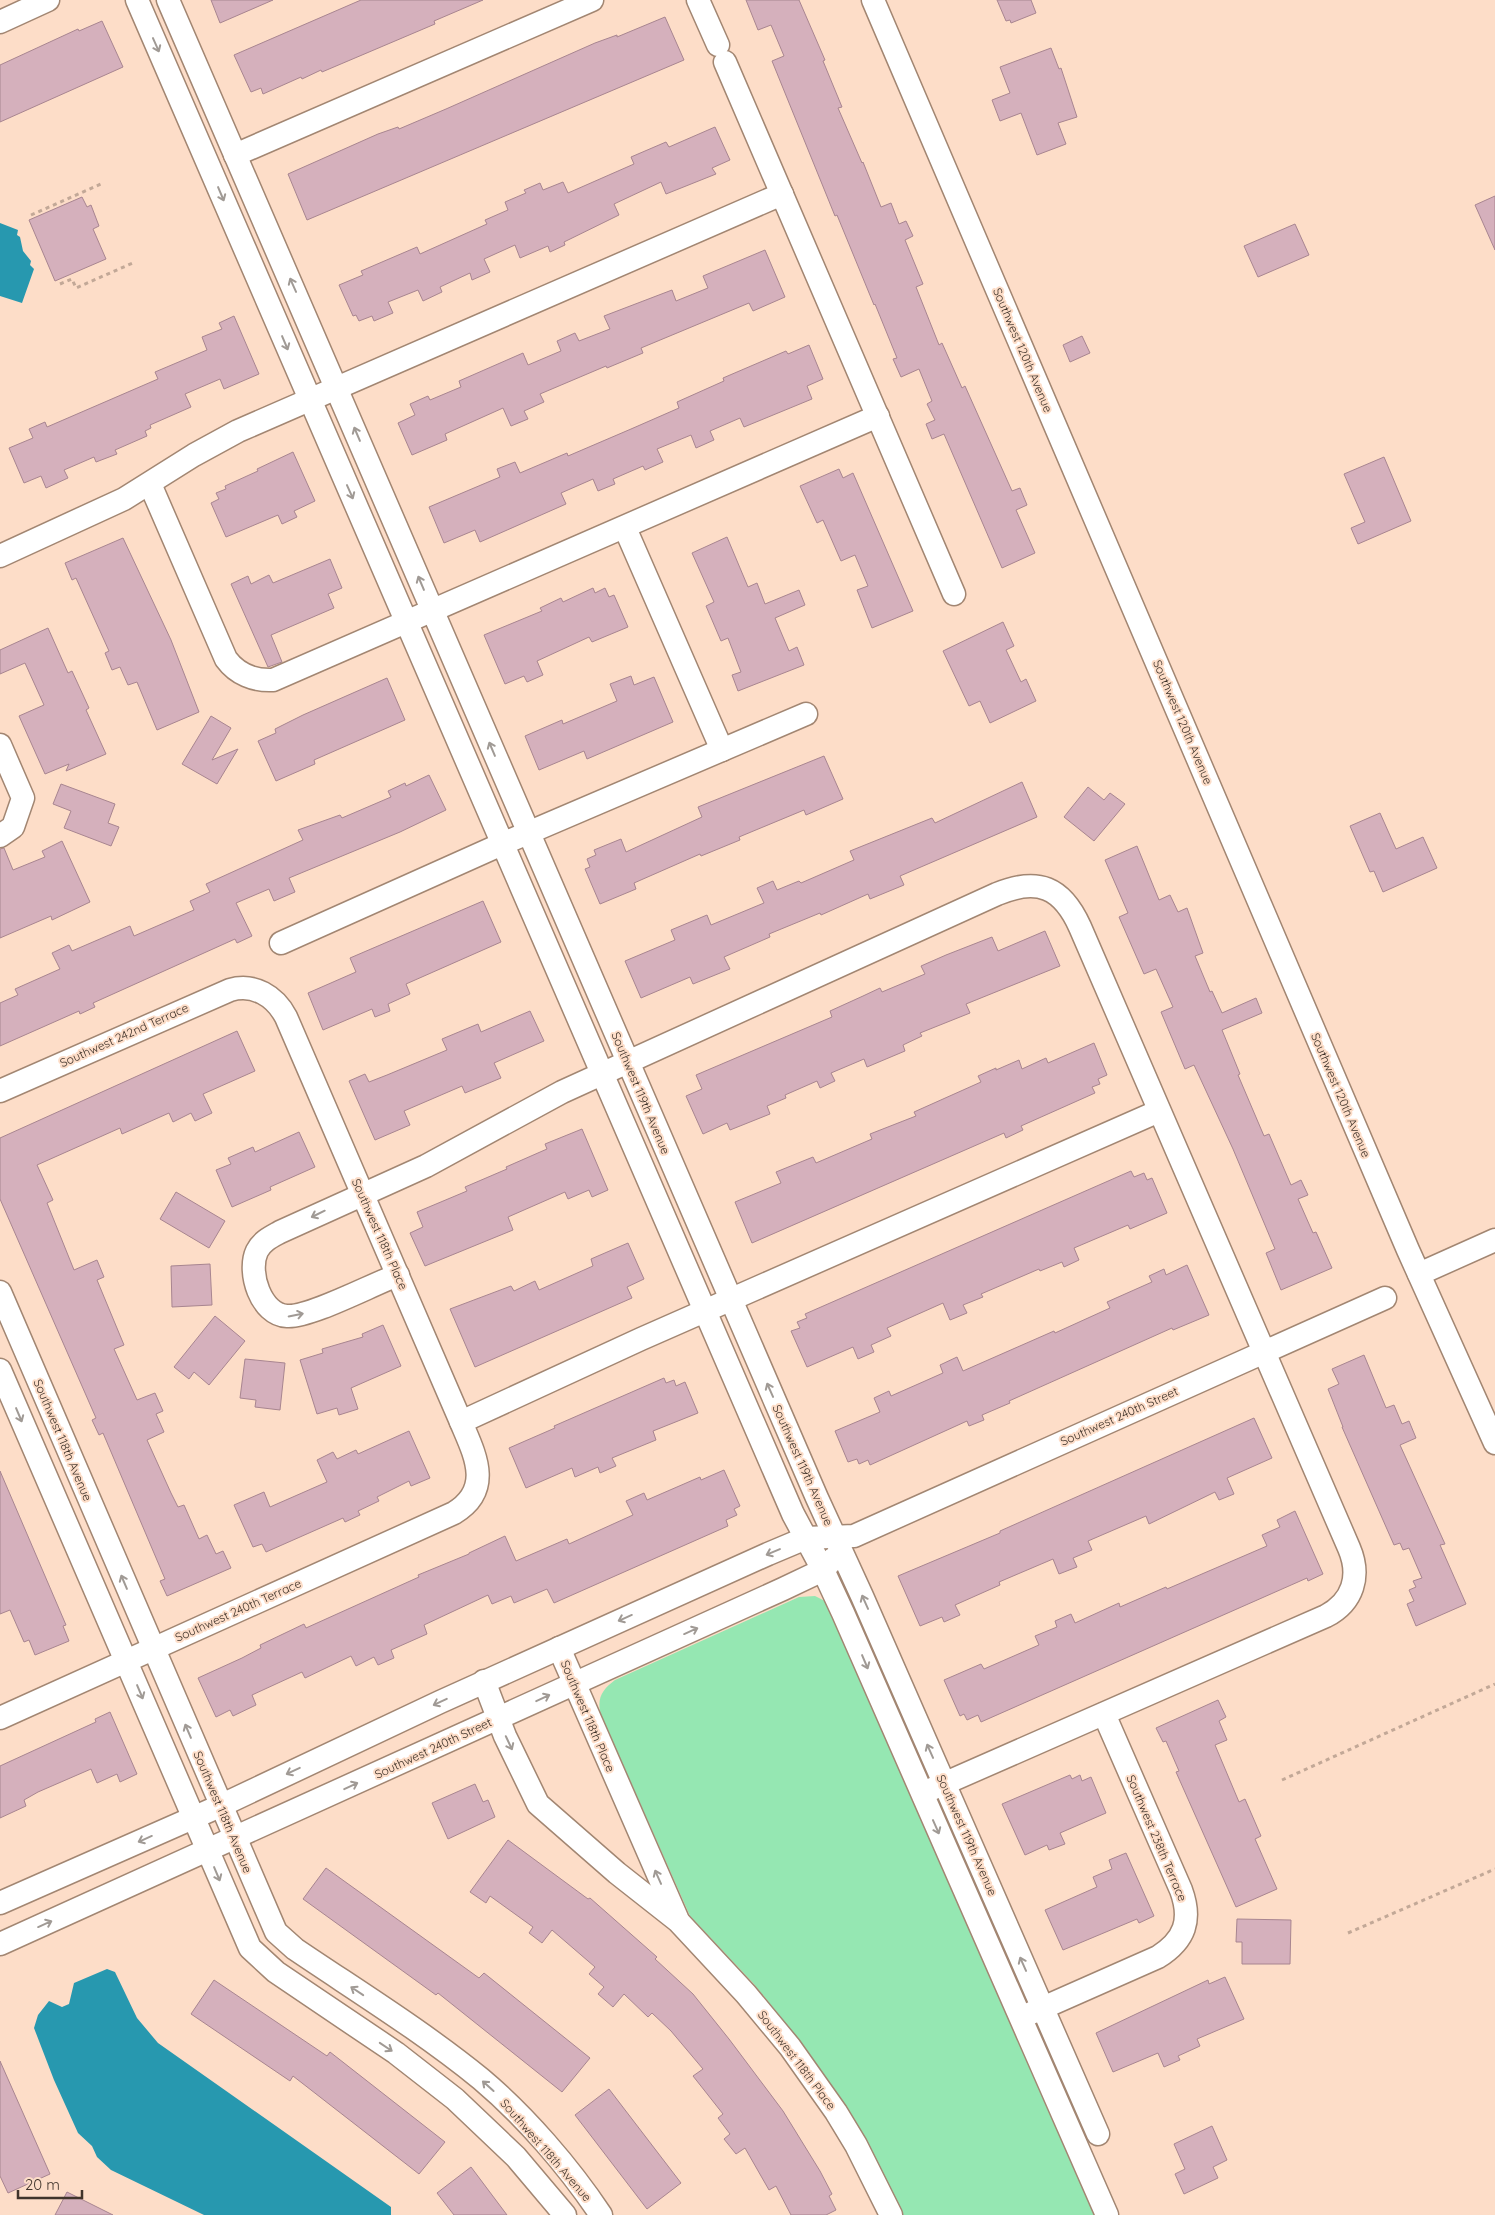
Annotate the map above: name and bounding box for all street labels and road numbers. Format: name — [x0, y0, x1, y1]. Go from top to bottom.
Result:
street label: Southwest 120th Avenue — [990, 285, 1056, 415]
street label: Southwest 120th Avenue — [1150, 657, 1216, 787]
street label: Southwest 242nd Terrace — [57, 1000, 191, 1070]
street label: Southwest 119th Avenue — [608, 1030, 674, 1157]
street label: Southwest 120th Avenue — [1308, 1030, 1374, 1160]
street label: Southwest 118th Place — [349, 1176, 411, 1292]
street label: Southwest 118th Avenue — [30, 1377, 96, 1503]
street label: Southwest 240th Street — [1058, 1383, 1180, 1449]
street label: Southwest 119th Avenue — [769, 1402, 837, 1528]
street label: Southwest 240th Terrace — [173, 1575, 304, 1645]
street label: Southwest 118th Place — [558, 1658, 618, 1774]
street label: Southwest 240th Street — [372, 1714, 494, 1782]
street label: Southwest 118th Avenue — [190, 1749, 256, 1875]
street label: Southwest 119th Avenue — [933, 1772, 1001, 1898]
street label: Southwest 238th Terrace — [1124, 1772, 1191, 1904]
street label: Southwest 118th Place — [755, 2007, 839, 2113]
street label: Southwest 118th Avenue — [497, 2096, 595, 2205]

